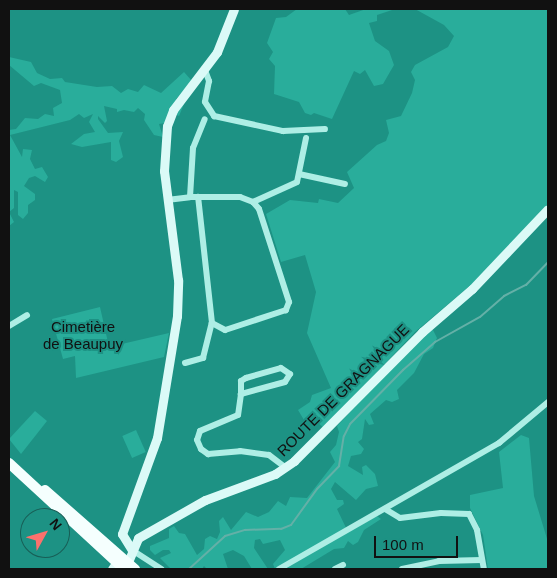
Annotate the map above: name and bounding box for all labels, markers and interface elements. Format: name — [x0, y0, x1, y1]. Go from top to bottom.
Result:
park label: Cimetière de Beaupuy — [43, 317, 123, 352]
street label: ROUTE DE GRAGNAGUE — [273, 320, 413, 460]
north arrow — [20, 508, 70, 558]
text: N — [46, 515, 65, 533]
scale bar — [377, 526, 461, 558]
text: 100 m — [382, 536, 424, 553]

